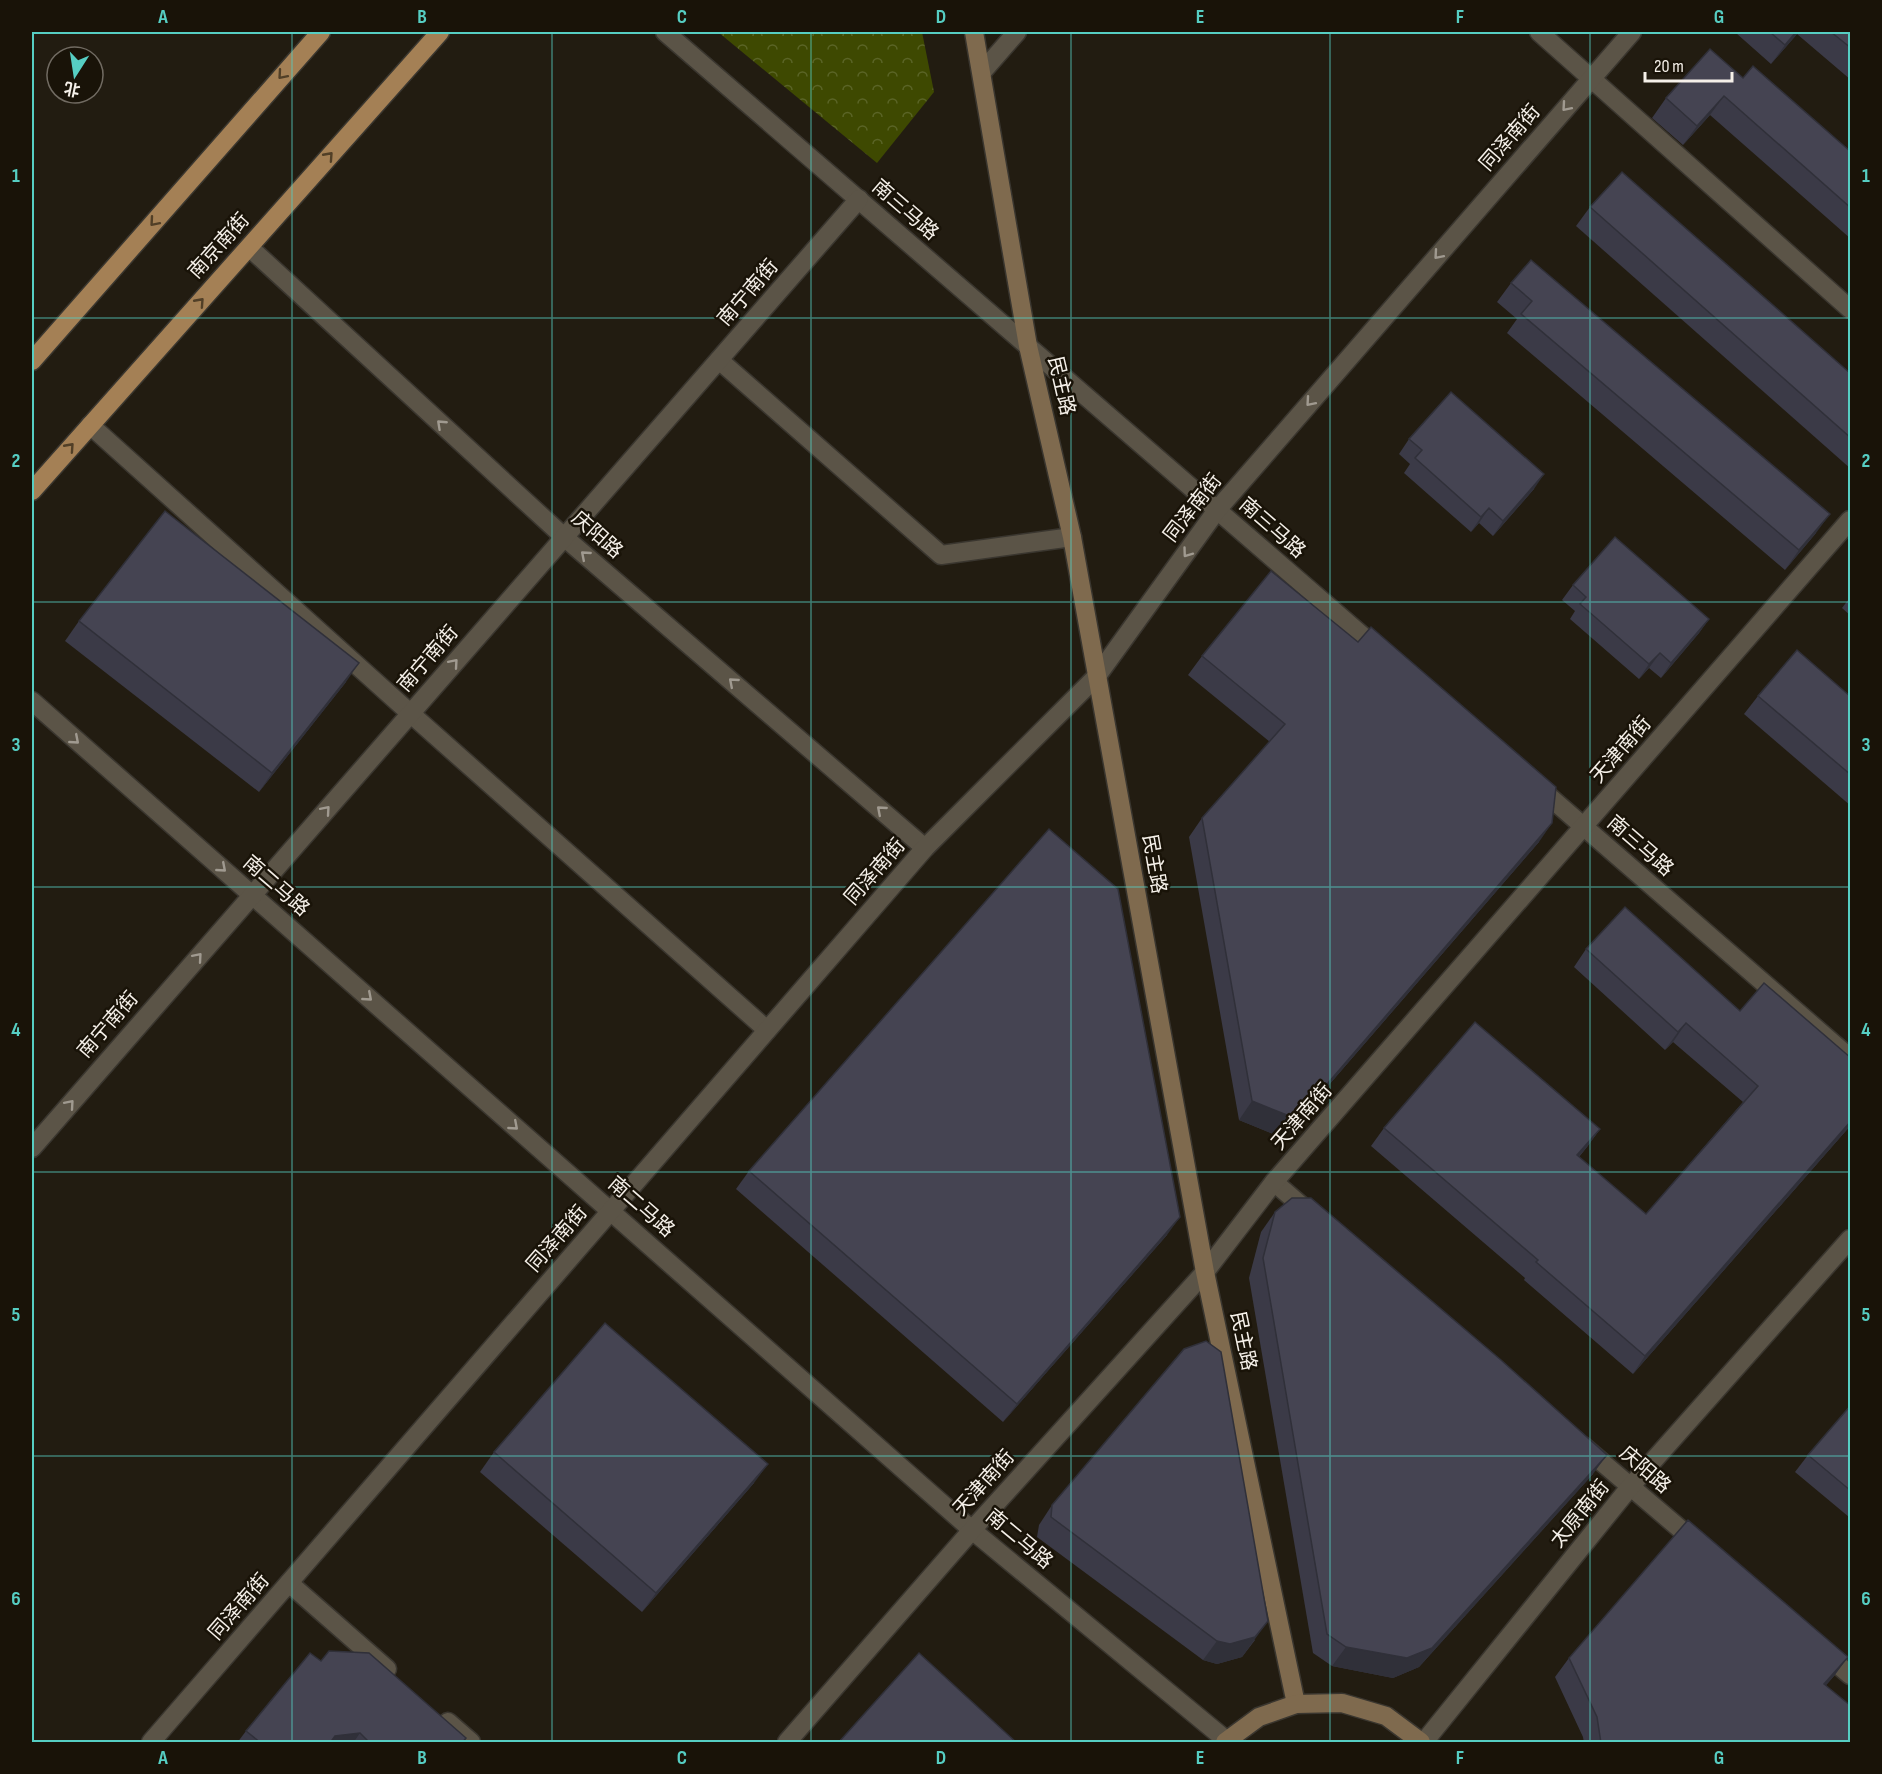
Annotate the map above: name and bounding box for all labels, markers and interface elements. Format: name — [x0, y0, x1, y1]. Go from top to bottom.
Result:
text: A — [157, 5, 168, 29]
text: B — [417, 5, 427, 29]
text: C — [677, 5, 687, 29]
text: D — [936, 5, 946, 29]
text: E — [1196, 5, 1204, 29]
text: F — [1456, 5, 1464, 29]
text: G — [1714, 5, 1724, 29]
north arrow — [45, 45, 105, 105]
scale bar — [1645, 45, 1732, 83]
text: 20 m — [1654, 56, 1684, 77]
one-way arrow — [278, 69, 289, 79]
text: 北 — [62, 77, 82, 99]
street label: 同泽南街 — [1475, 100, 1545, 176]
one-way arrow — [1562, 101, 1573, 111]
one-way arrow — [322, 152, 333, 163]
text: 1 — [12, 164, 20, 188]
text: 1 — [1862, 164, 1870, 188]
street label: 南三马路 — [867, 175, 943, 245]
street label: 南京南街 — [183, 208, 255, 284]
one-way arrow — [150, 215, 161, 226]
one-way arrow — [1434, 248, 1445, 259]
street label: 南宁南街 — [713, 255, 783, 331]
one-way arrow — [193, 298, 204, 308]
street label: 民主路 — [1043, 354, 1079, 418]
one-way arrow — [1307, 395, 1318, 406]
one-way arrow — [437, 420, 448, 431]
one-way arrow — [63, 444, 74, 454]
text: 2 — [12, 449, 20, 473]
text: 2 — [1862, 449, 1870, 473]
street label: 同泽南街 — [1159, 469, 1227, 547]
street label: 南三马路 — [1234, 493, 1310, 563]
street label: 庆阳路 — [566, 506, 628, 564]
one-way arrow — [1183, 546, 1194, 557]
one-way arrow — [581, 551, 592, 562]
street label: 南宁南街 — [393, 621, 463, 697]
one-way arrow — [447, 659, 458, 670]
one-way arrow — [729, 679, 740, 690]
street label: 天津南街 — [1586, 712, 1656, 788]
one-way arrow — [69, 732, 80, 743]
text: 3 — [12, 733, 21, 757]
text: 3 — [1862, 733, 1871, 757]
one-way arrow — [319, 806, 330, 817]
one-way arrow — [877, 806, 888, 817]
street label: 南三马路 — [1602, 811, 1678, 881]
street label: 民主路 — [1137, 832, 1171, 896]
street label: 同泽南街 — [840, 834, 910, 910]
street label: 南二马路 — [238, 851, 314, 921]
one-way arrow — [215, 861, 226, 872]
one-way arrow — [190, 953, 201, 964]
street label: 南宁南街 — [73, 987, 143, 1063]
one-way arrow — [361, 990, 372, 1001]
text: 4 — [11, 1018, 21, 1042]
text: 4 — [1861, 1018, 1871, 1042]
street label: 天津南街 — [1267, 1079, 1337, 1155]
one-way arrow — [63, 1100, 74, 1111]
one-way arrow — [508, 1119, 518, 1130]
street label: 南二马路 — [603, 1172, 679, 1242]
street label: 同泽南街 — [522, 1201, 592, 1277]
text: 5 — [12, 1303, 21, 1327]
text: 5 — [1862, 1303, 1871, 1327]
street label: 民主路 — [1225, 1309, 1261, 1373]
street label: 庆阳路 — [1614, 1441, 1676, 1499]
street label: 天津南街 — [948, 1445, 1020, 1521]
street label: 太原南街 — [1546, 1475, 1614, 1553]
street label: 南二马路 — [981, 1504, 1057, 1574]
street label: 同泽南街 — [204, 1569, 274, 1645]
text: 6 — [11, 1587, 21, 1611]
text: 6 — [1861, 1587, 1871, 1611]
text: A — [157, 1746, 168, 1770]
text: B — [417, 1746, 427, 1770]
text: C — [677, 1746, 687, 1770]
text: D — [936, 1746, 946, 1770]
text: E — [1196, 1746, 1204, 1770]
text: F — [1456, 1746, 1464, 1770]
text: G — [1714, 1746, 1724, 1770]

